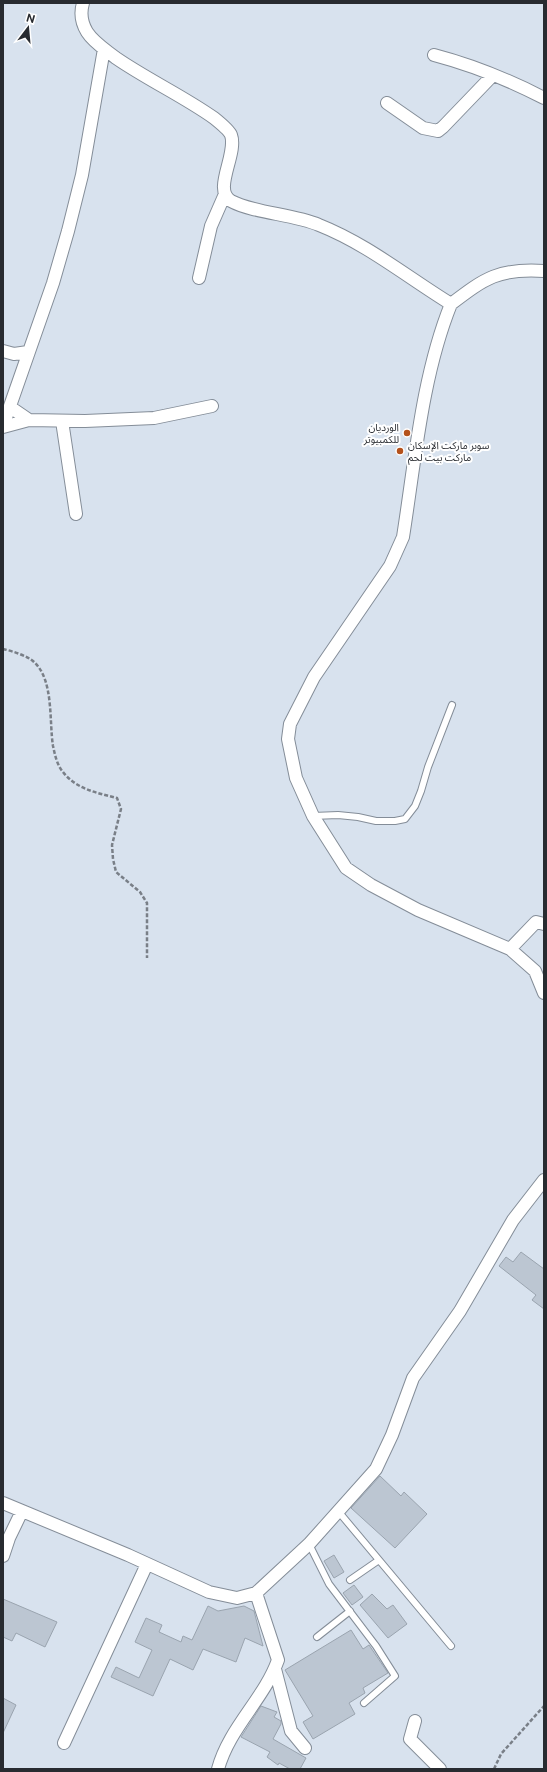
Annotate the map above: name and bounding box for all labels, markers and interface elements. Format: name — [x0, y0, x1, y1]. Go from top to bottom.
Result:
north arrow — [8, 8, 48, 48]
text: N — [25, 11, 37, 25]
place label: الورديان للكمبيوتر — [363, 421, 399, 446]
marker: الورديان للكمبيوتر — [402, 428, 412, 438]
place label: سوبر ماركت الإسكان ماركت بيت لحم — [408, 439, 490, 465]
marker: سوبر ماركت الإسكان ماركت بيت لحم — [395, 446, 405, 456]

